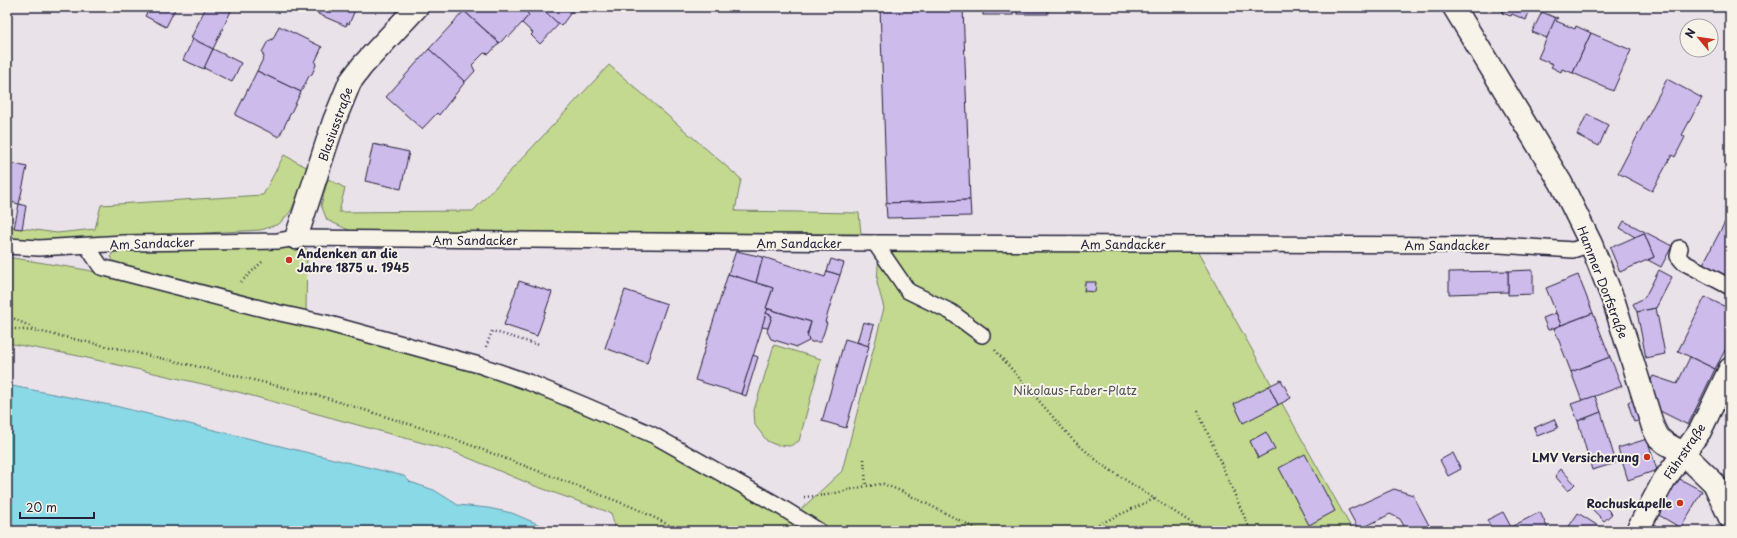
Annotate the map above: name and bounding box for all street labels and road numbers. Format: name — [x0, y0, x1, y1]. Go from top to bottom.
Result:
street label: Blasiusstraße — [313, 84, 357, 164]
street label: Hammer Dorfstraße — [1573, 223, 1633, 341]
street label: Am Sandacker — [432, 231, 518, 249]
street label: Am Sandacker — [109, 232, 196, 253]
street label: Am Sandacker — [756, 234, 842, 252]
street label: Am Sandacker — [1080, 235, 1166, 253]
street label: Am Sandacker — [1404, 236, 1490, 254]
street label: Fährstraße — [1659, 419, 1709, 483]

